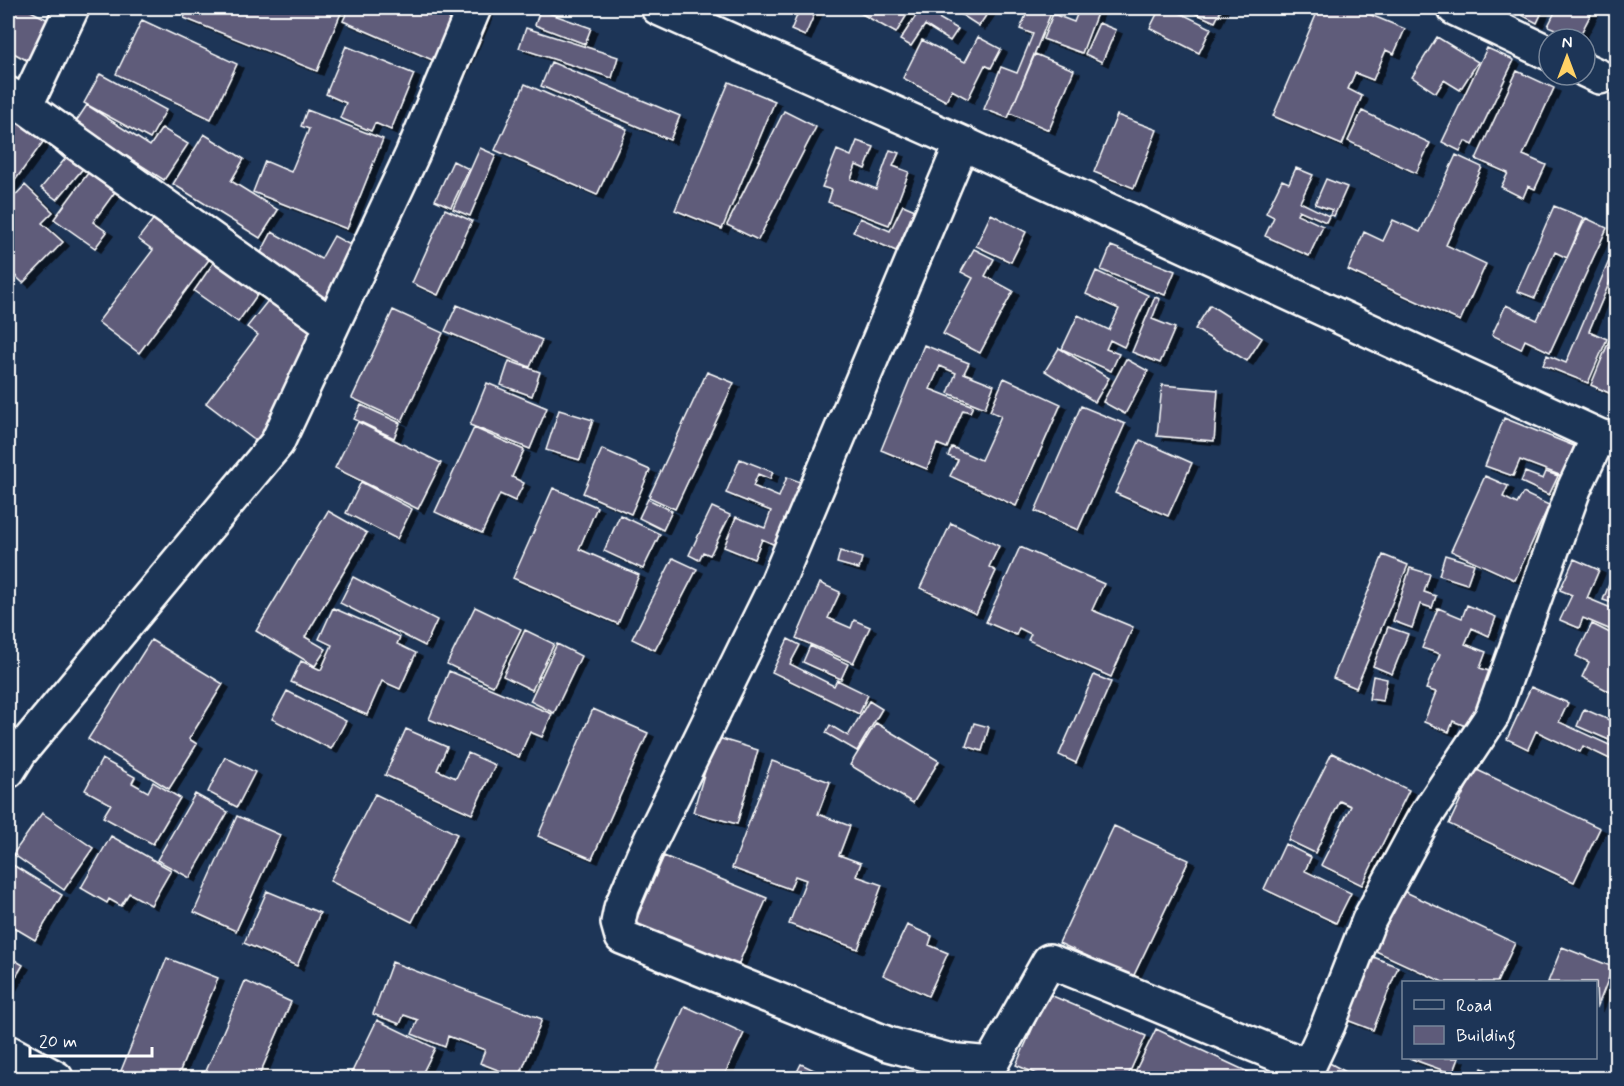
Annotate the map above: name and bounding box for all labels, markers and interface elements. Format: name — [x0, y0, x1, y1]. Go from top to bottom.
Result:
north arrow — [1537, 27, 1597, 87]
text: N — [1562, 33, 1572, 54]
legend — [1402, 981, 1597, 1059]
text: Road — [1456, 994, 1492, 1018]
scale bar — [30, 1020, 152, 1058]
text: Building — [1456, 1024, 1516, 1050]
text: 20 m — [39, 1030, 77, 1054]

